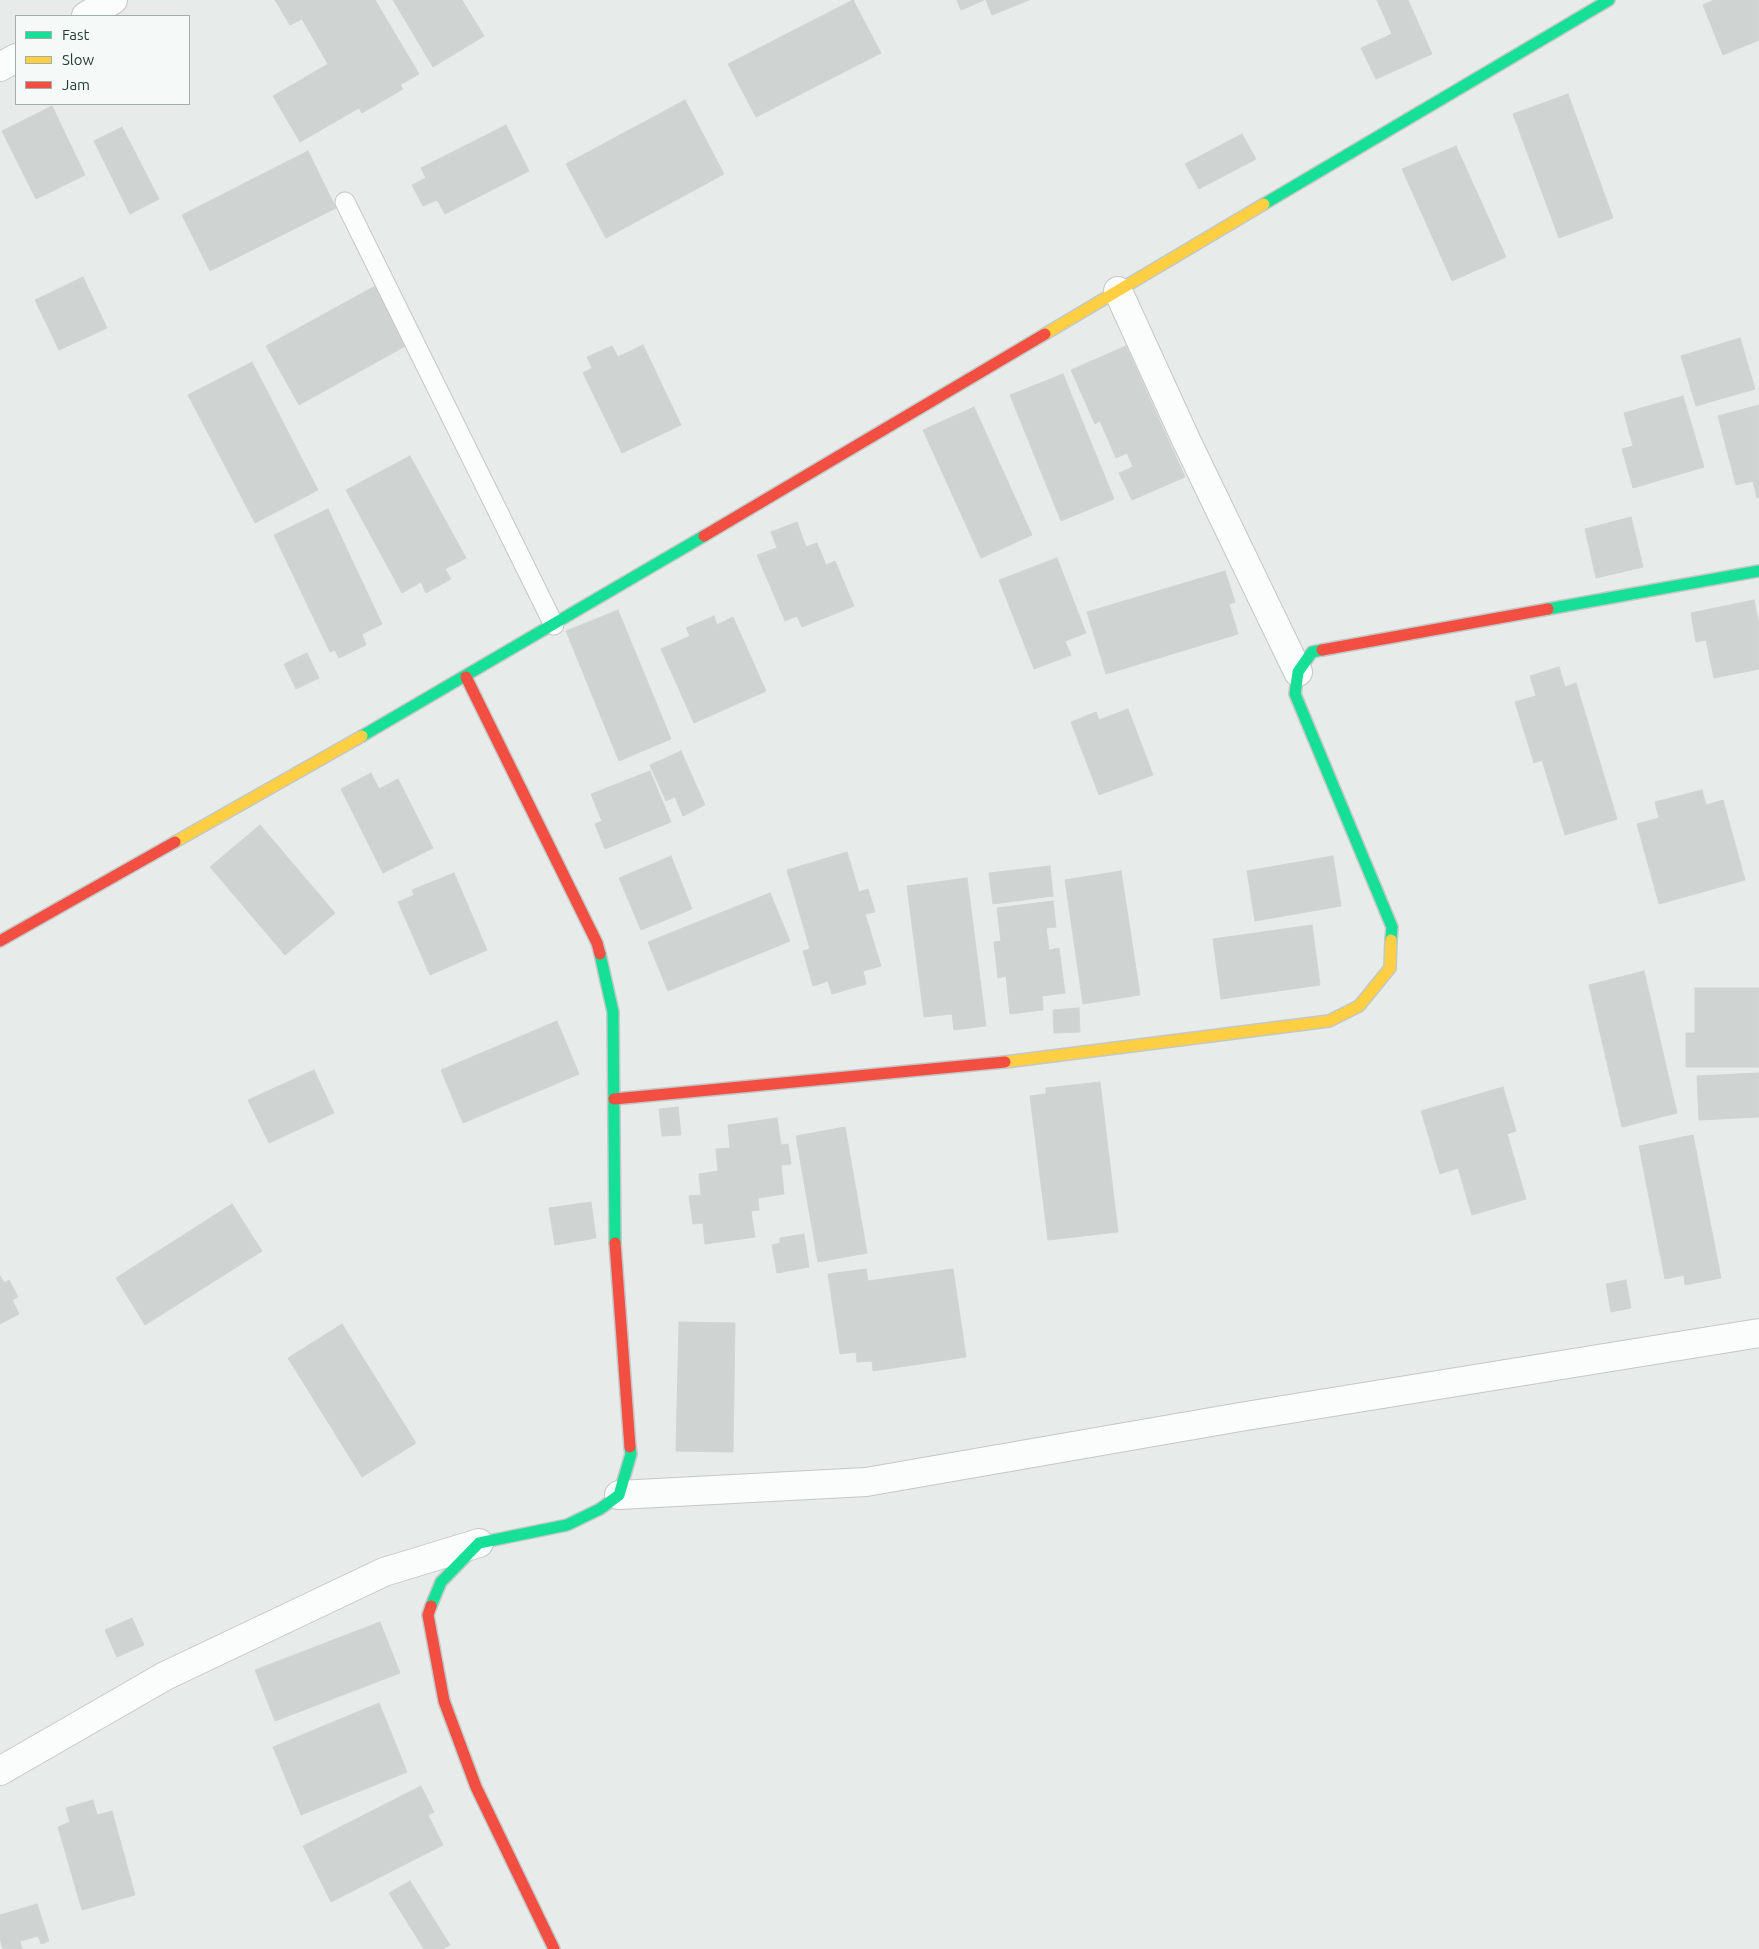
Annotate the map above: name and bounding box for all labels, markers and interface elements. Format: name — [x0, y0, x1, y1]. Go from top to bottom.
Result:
legend — [15, 15, 190, 105]
text: Fast — [62, 26, 89, 43]
text: Slow — [62, 51, 94, 68]
text: Jam — [62, 76, 90, 93]

